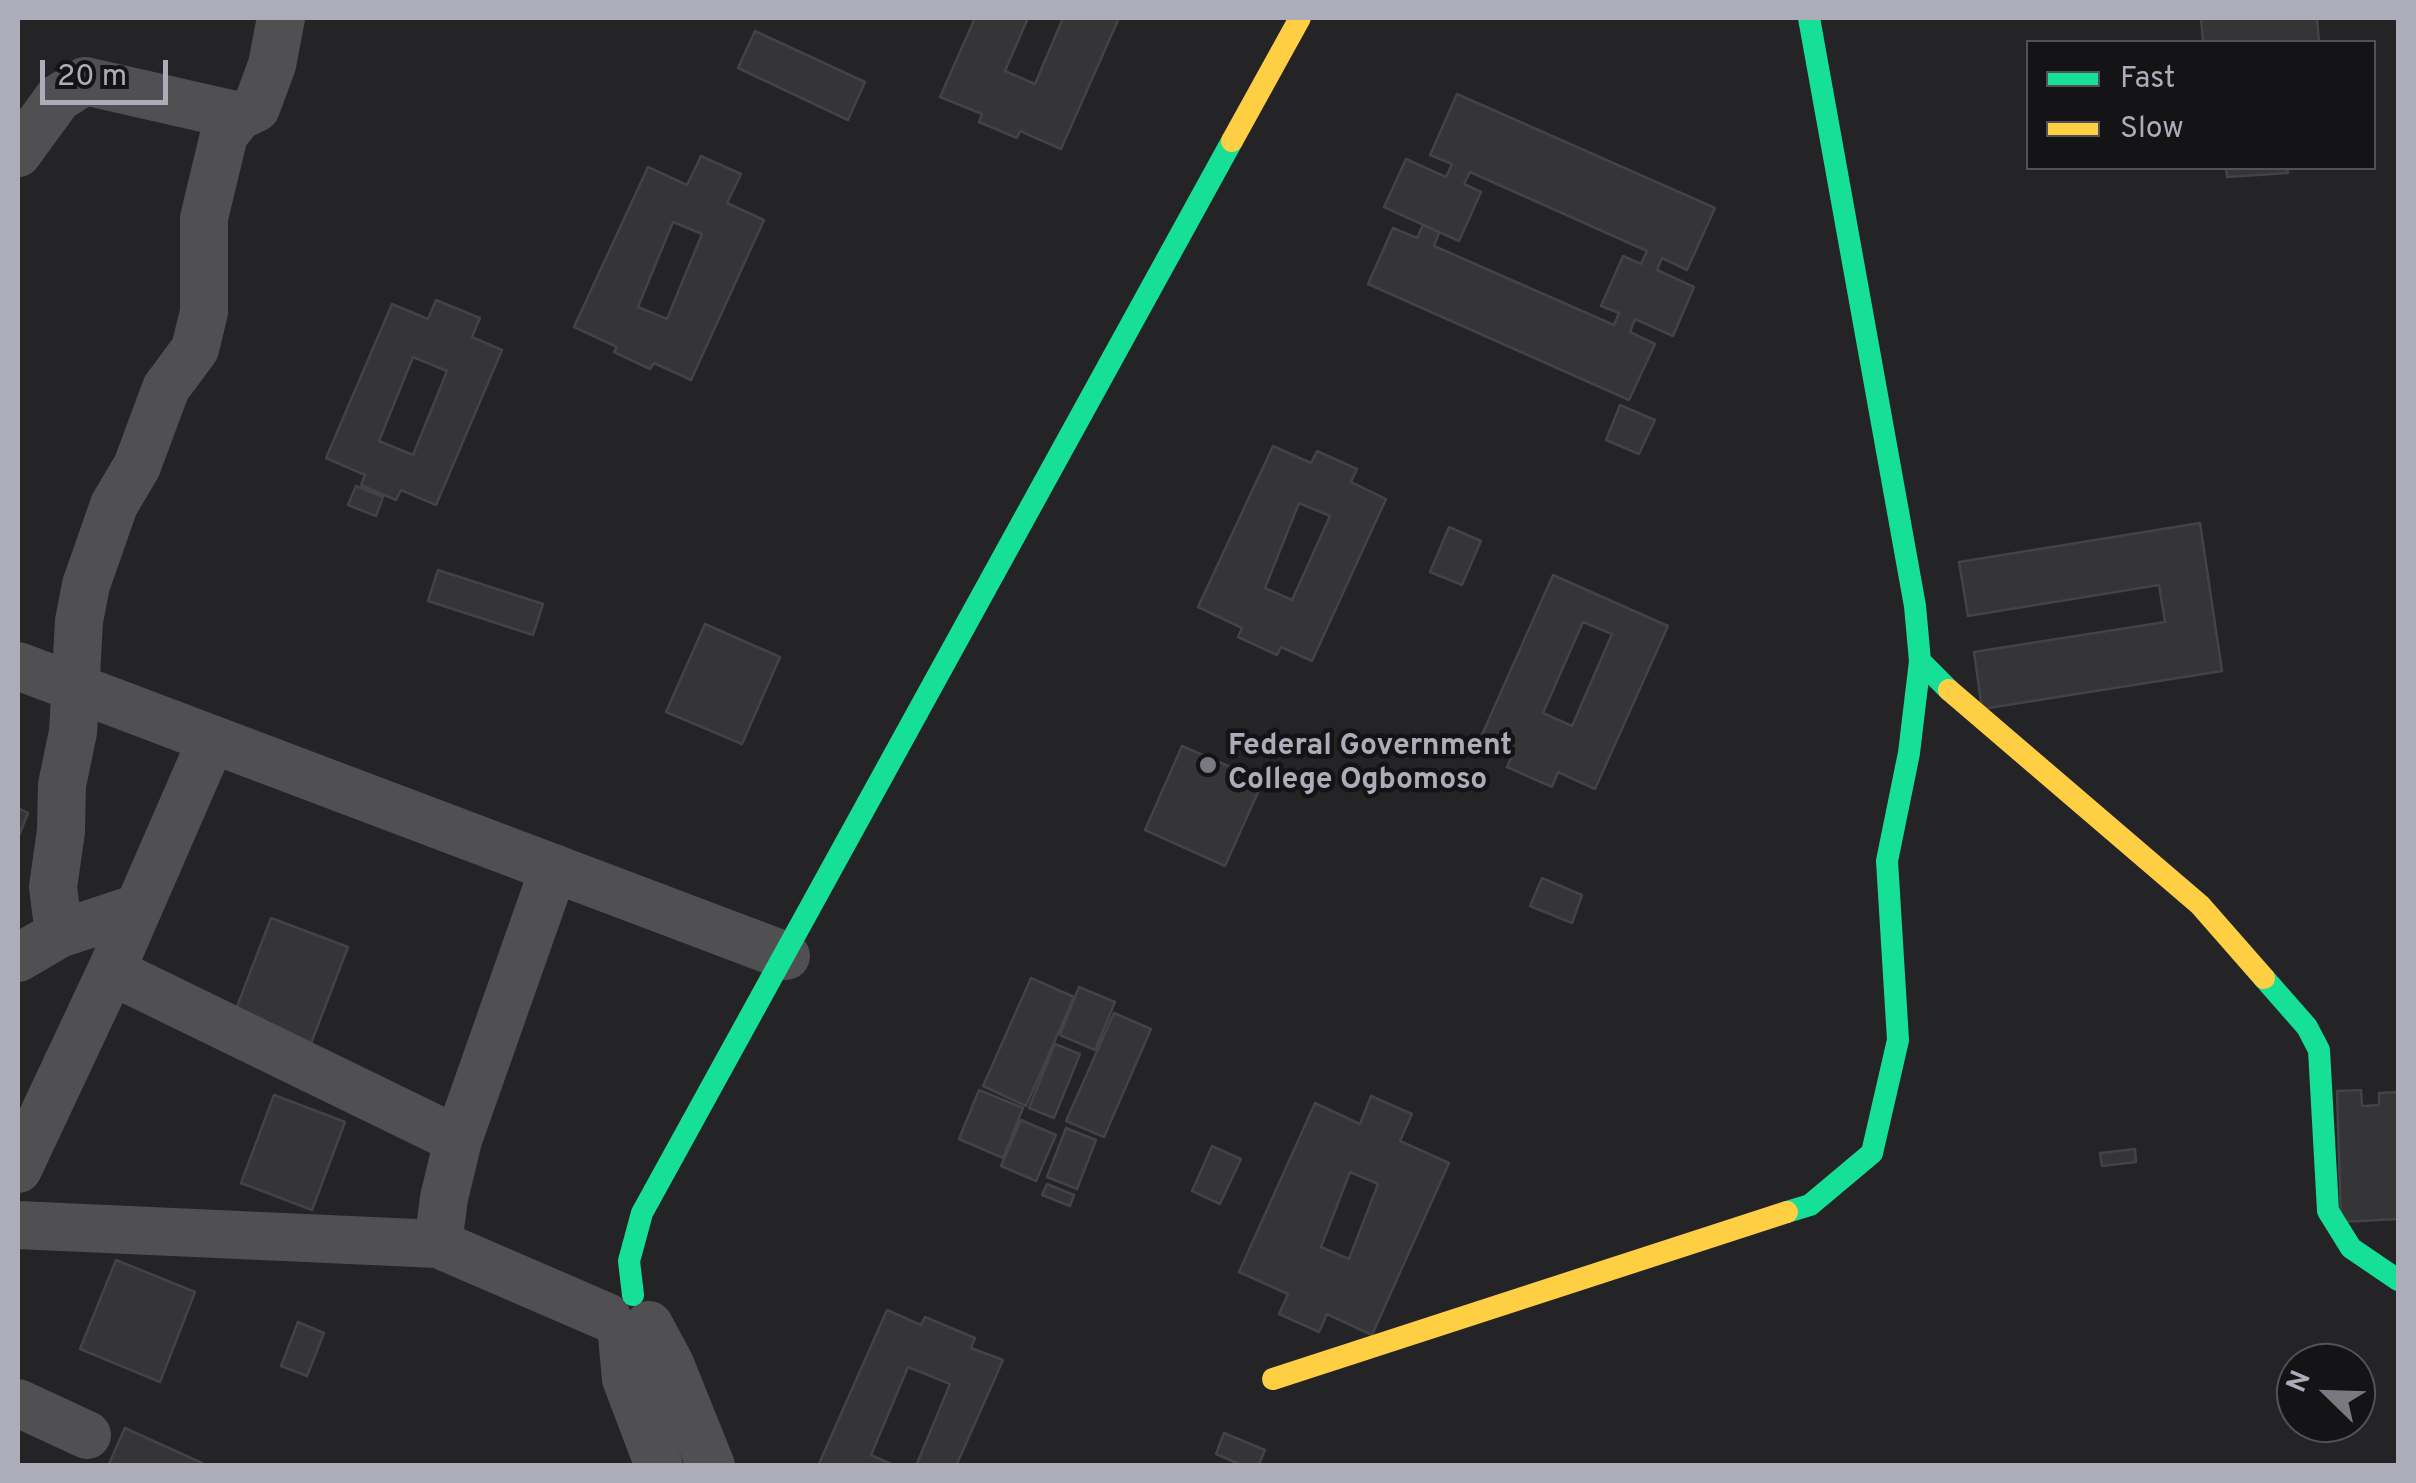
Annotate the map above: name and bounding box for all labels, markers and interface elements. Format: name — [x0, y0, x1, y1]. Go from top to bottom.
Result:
scale bar — [45, 40, 172, 102]
legend — [2026, 40, 2376, 170]
text: 20 m — [57, 59, 127, 96]
text: Fast — [2120, 61, 2175, 98]
text: Slow — [2120, 111, 2184, 148]
place label: Federal Government College Ogbomoso — [1228, 730, 1512, 800]
marker: Federal Government College Ogbomoso — [1197, 754, 1219, 776]
north arrow — [2276, 1343, 2376, 1443]
text: N — [2280, 1366, 2321, 1398]

